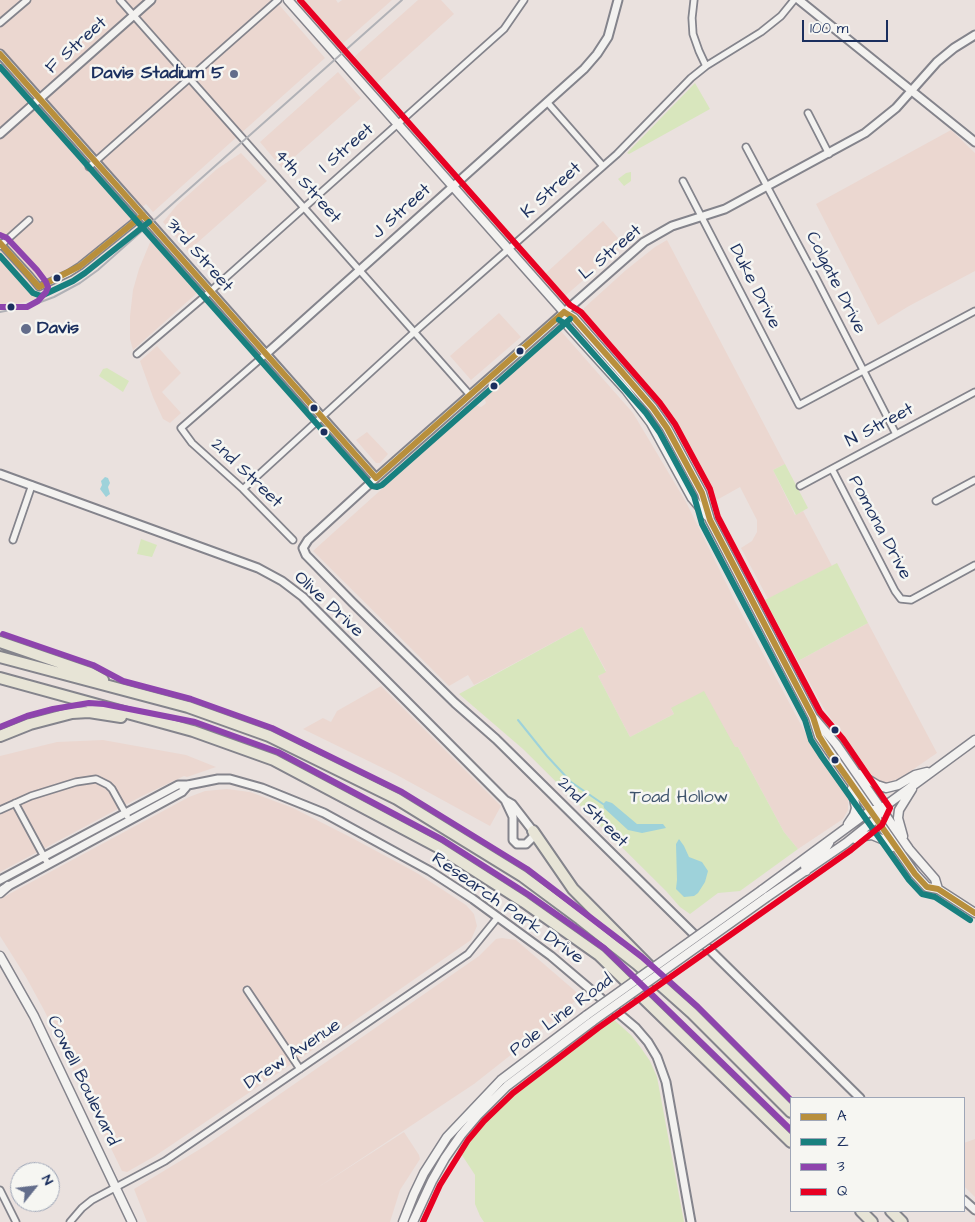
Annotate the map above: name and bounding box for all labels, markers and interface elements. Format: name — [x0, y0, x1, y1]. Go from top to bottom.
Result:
scale bar — [805, 10, 891, 42]
street label: F Street — [42, 13, 112, 79]
text: 100 m — [810, 18, 849, 39]
place label: Davis Stadium 5 — [92, 63, 224, 85]
marker: Davis Stadium 5 — [228, 68, 240, 80]
street label: I Street — [315, 119, 379, 179]
street label: 4th Street — [269, 146, 345, 228]
street label: K Street — [517, 158, 587, 224]
street label: J Street — [368, 180, 436, 244]
street label: 3rd Street — [161, 215, 237, 297]
street label: L Street — [575, 221, 647, 285]
street label: Colgate Drive — [800, 228, 870, 338]
street label: Duke Drive — [723, 241, 785, 333]
unlabelled marker — [52, 273, 62, 283]
unlabelled marker — [6, 302, 16, 312]
place label: Davis — [37, 318, 79, 340]
marker: Davis — [19, 322, 33, 336]
unlabelled marker — [515, 346, 525, 356]
unlabelled marker — [489, 381, 499, 391]
street label: N Street — [842, 399, 918, 453]
unlabelled marker — [309, 403, 319, 413]
unlabelled marker — [319, 427, 329, 437]
street label: 2nd Street — [206, 435, 286, 513]
street label: Pomona Drive — [843, 472, 915, 584]
street label: Olive Drive — [289, 567, 367, 643]
unlabelled marker — [830, 725, 840, 735]
unlabelled marker — [830, 755, 840, 765]
street label: 2nd Street — [552, 773, 632, 853]
park label: Toad Hollow — [630, 787, 728, 809]
street label: Research Park Drive — [427, 848, 587, 970]
street label: Pole Line Road — [506, 970, 618, 1062]
street label: Cowell Boulevard — [41, 1012, 123, 1150]
street label: Drew Avenue — [241, 1015, 345, 1095]
legend — [790, 1097, 965, 1212]
text: A — [837, 1106, 847, 1127]
text: Z — [837, 1131, 849, 1152]
text: 3 — [837, 1156, 845, 1177]
north arrow — [10, 1162, 60, 1212]
text: N — [36, 1172, 58, 1189]
text: Q — [837, 1181, 848, 1202]

